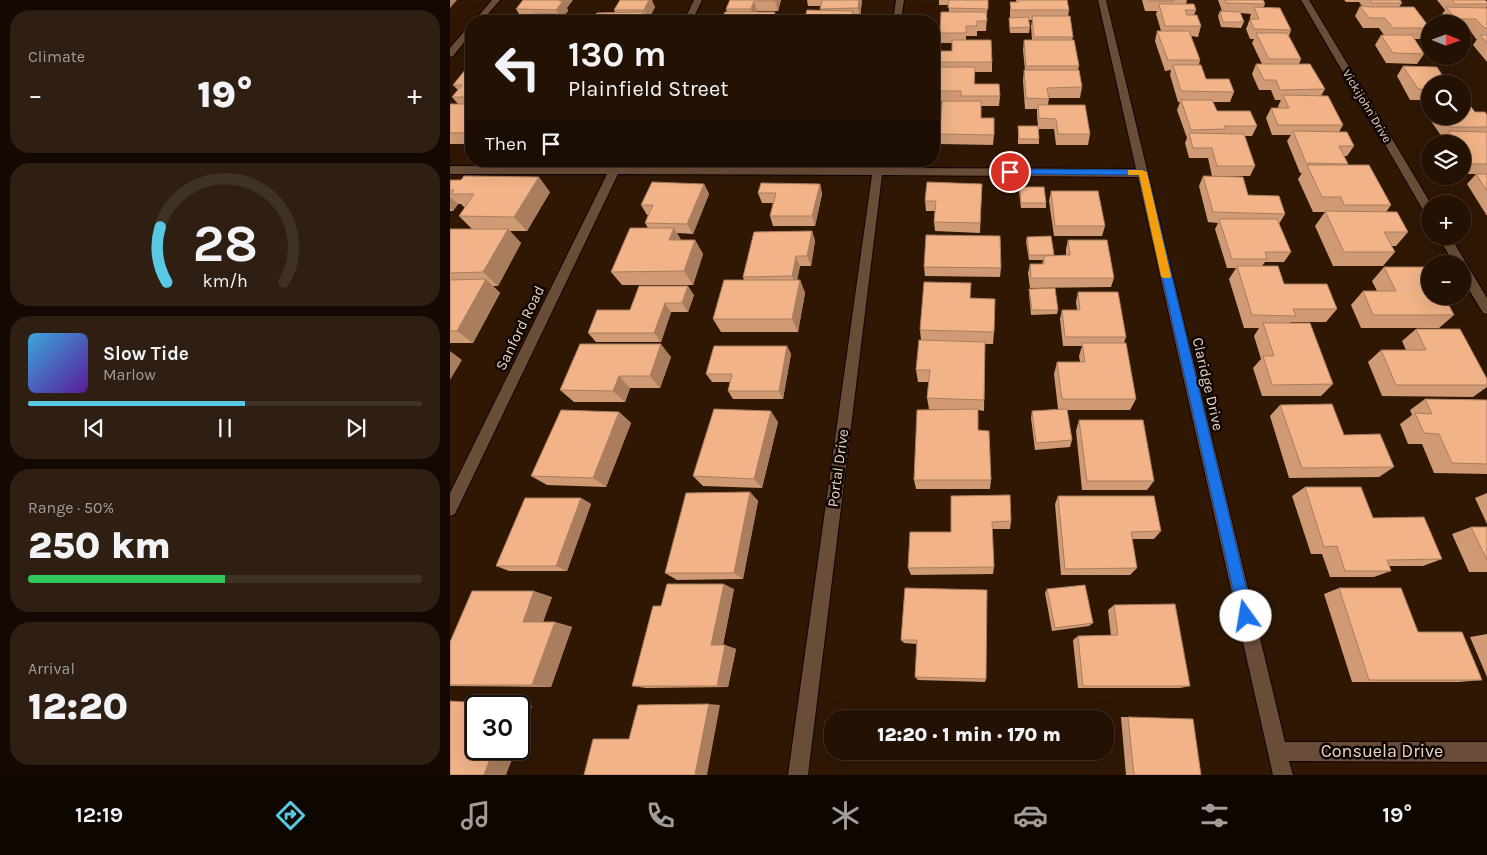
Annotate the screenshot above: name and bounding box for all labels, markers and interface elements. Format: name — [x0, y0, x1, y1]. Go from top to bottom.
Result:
north arrow — [1421, 15, 1471, 65]
map controls — [1421, 15, 1471, 305]
text: 130 m — [568, 34, 666, 75]
icon: left — [485, 35, 550, 100]
text: Climate — [28, 47, 85, 66]
street label: Vickijohn Drive — [1340, 67, 1394, 145]
text: 19° — [197, 72, 253, 117]
button: search — [1421, 75, 1471, 125]
text: Plainfield Street — [568, 76, 729, 102]
text: − — [28, 78, 43, 111]
text: + — [407, 78, 422, 111]
icon: arrive — [537, 130, 565, 158]
text: Then — [485, 133, 527, 155]
button: layers — [1421, 135, 1471, 185]
pin — [989, 151, 1031, 193]
icon: arrive — [996, 158, 1024, 186]
button: + — [1421, 195, 1471, 245]
text: 28 — [192, 213, 258, 274]
button: − — [1421, 255, 1471, 305]
text: km/h — [202, 271, 248, 292]
street label: Sanford Road — [492, 283, 548, 373]
street label: Claridge Drive — [1189, 336, 1227, 432]
text: Slow Tide — [103, 343, 189, 365]
text: Marlow — [103, 365, 156, 384]
icon: previous — [80, 414, 108, 442]
icon: pause — [211, 414, 239, 442]
icon: next — [342, 414, 370, 442]
street label: Portal Drive — [824, 428, 852, 508]
text: Range · 50% — [28, 498, 114, 517]
text: 250 km — [28, 523, 171, 568]
position arrow — [1219, 589, 1271, 641]
text: Arrival — [28, 659, 75, 678]
text: 12:20 — [28, 684, 128, 729]
speed limit sign: 30 — [465, 695, 530, 760]
text: 12:20 · 1 min · 170 m — [877, 724, 1061, 746]
street label: Consuela Drive — [1321, 740, 1443, 762]
icon: directions — [273, 798, 308, 833]
icon: music — [458, 798, 493, 833]
icon: phone — [643, 798, 678, 833]
icon: climate — [828, 798, 863, 833]
icon: car — [1013, 798, 1048, 833]
icon: filters — [1197, 798, 1232, 833]
text: 12:19 — [75, 802, 123, 828]
text: 19° — [1382, 802, 1412, 828]

